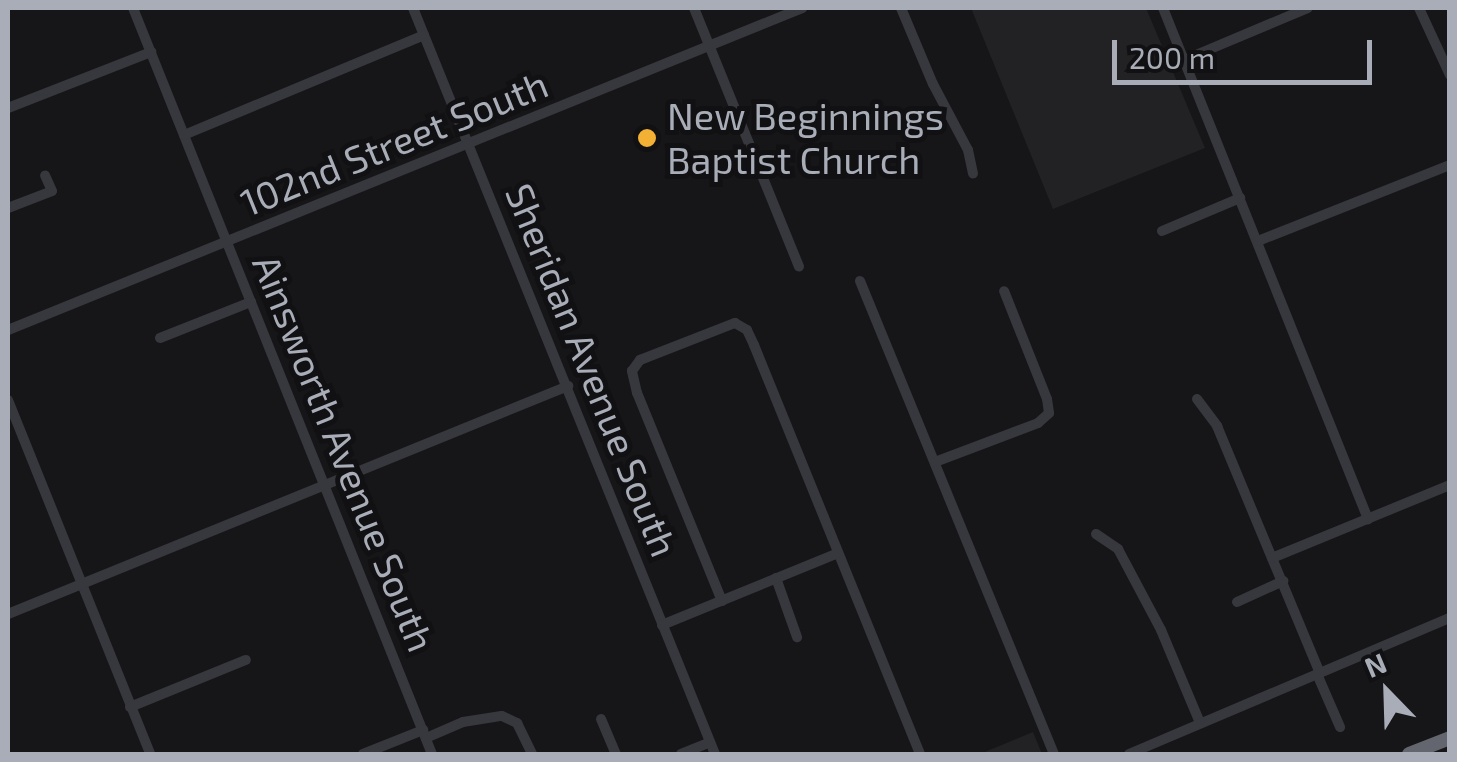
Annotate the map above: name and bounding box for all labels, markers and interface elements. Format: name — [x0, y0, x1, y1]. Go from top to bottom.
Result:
scale bar — [1117, 20, 1377, 82]
text: 200 m — [1129, 39, 1215, 75]
street label: 102nd Street South — [234, 61, 554, 225]
place label: New Beginnings Baptist Church — [667, 93, 945, 182]
marker: New Beginnings Baptist Church — [636, 127, 658, 149]
street label: Sheridan Avenue South — [496, 177, 688, 563]
street label: Ainsworth Avenue South — [243, 248, 445, 658]
north arrow — [1337, 642, 1437, 742]
text: N — [1359, 645, 1391, 684]

